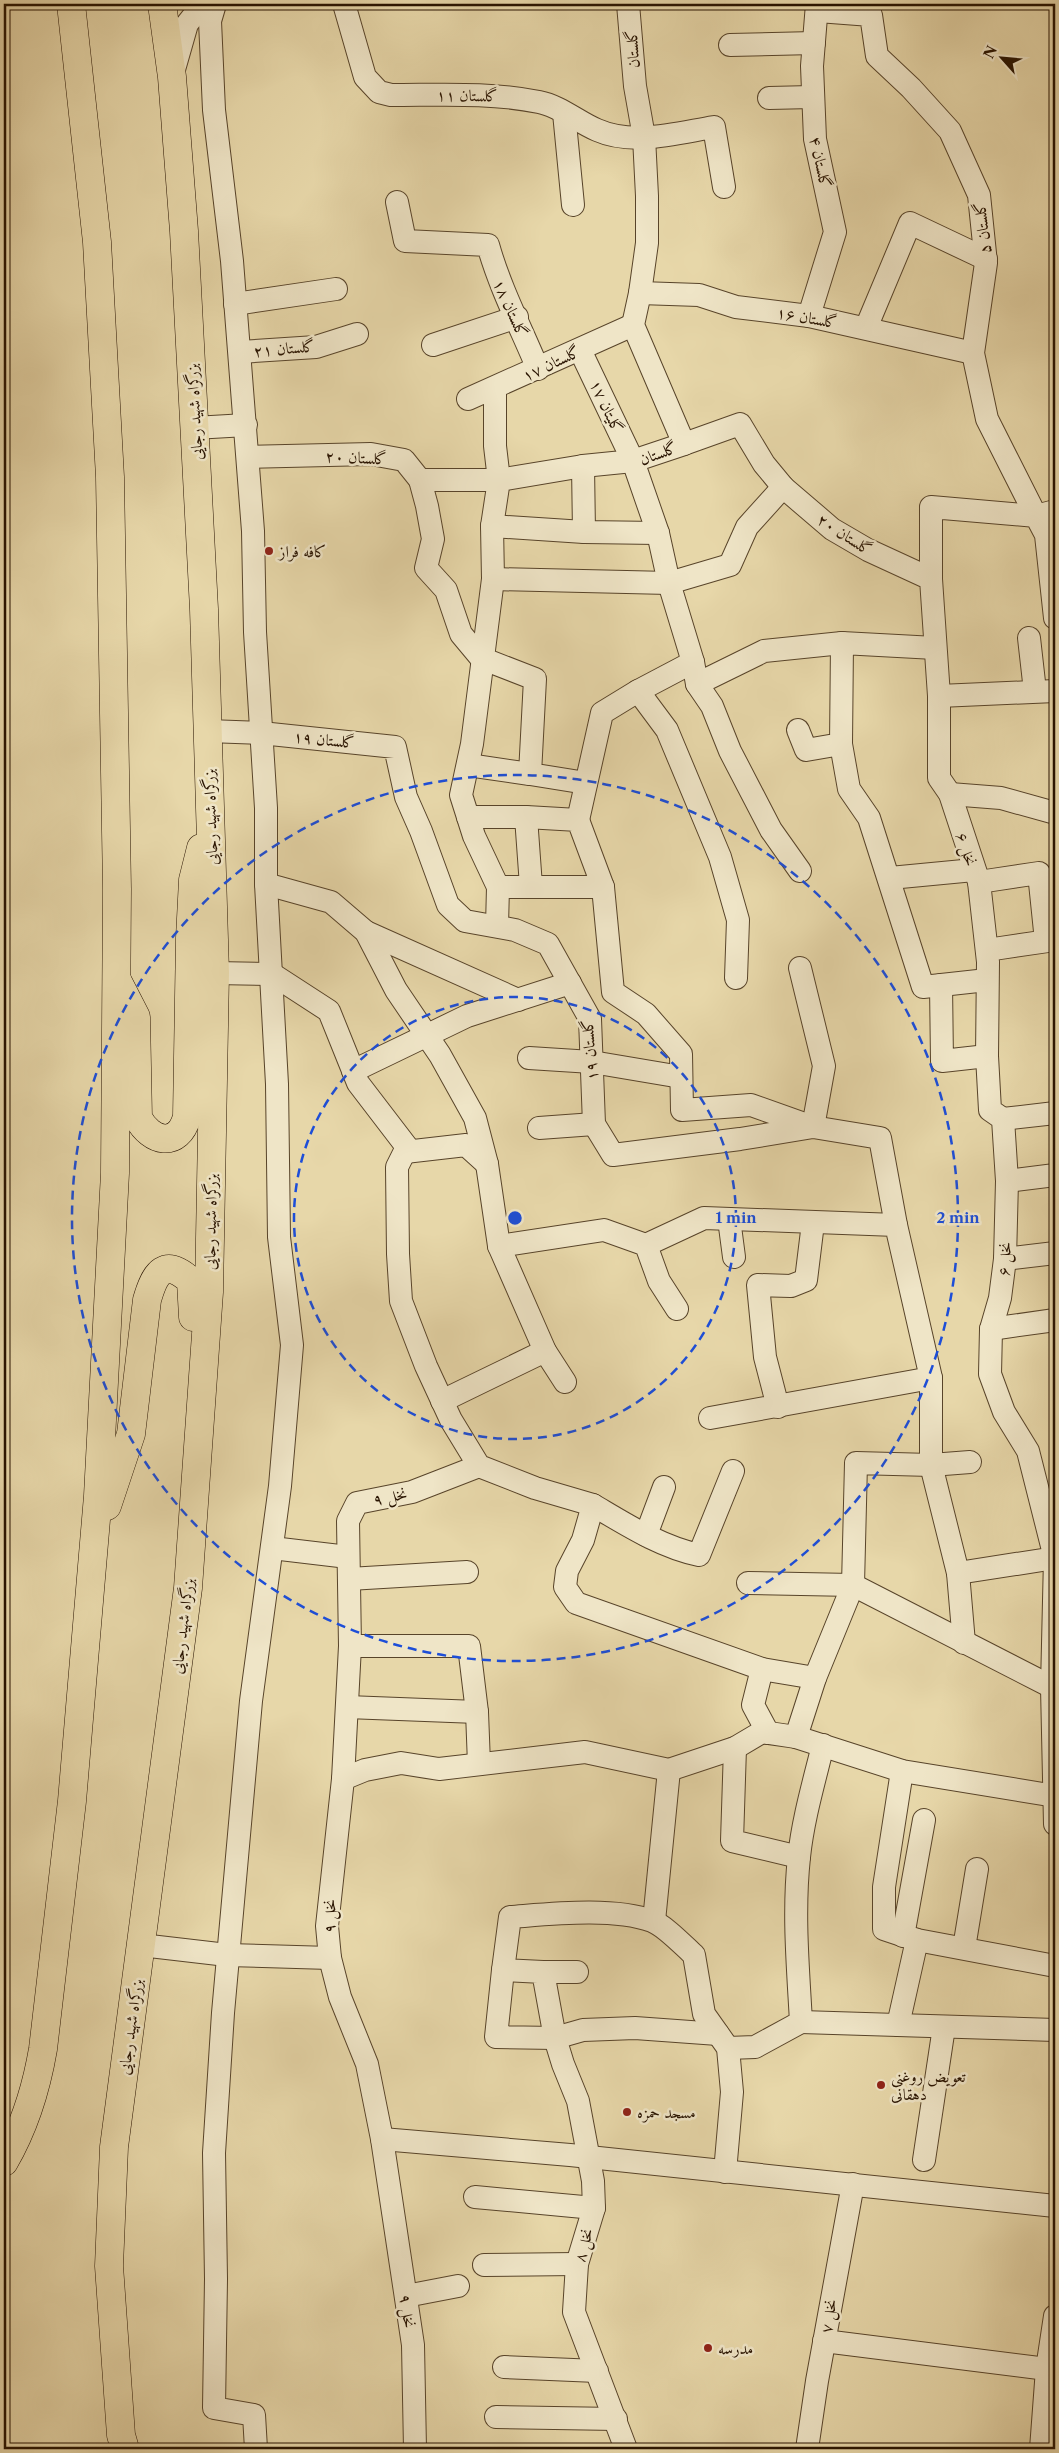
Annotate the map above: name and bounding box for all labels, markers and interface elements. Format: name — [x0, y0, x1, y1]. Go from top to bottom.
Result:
street label: گلستان — [621, 29, 643, 69]
north arrow — [976, 32, 1026, 82]
text: N — [980, 43, 1001, 62]
street label: گلستان ۱۱ — [436, 84, 498, 106]
street label: گلستان ۴ — [806, 135, 836, 189]
street label: گلستان ۵ — [969, 201, 995, 255]
street label: گلستان ۱۸ — [489, 276, 533, 340]
street label: گلستان ۱۶ — [775, 302, 839, 332]
street label: گلستان ۲۱ — [253, 335, 315, 361]
street label: گلستان ۱۷ — [519, 341, 583, 385]
street label: بزرگراه شهید رجایی — [181, 363, 208, 461]
street label: گلیتان ۱۷ — [586, 376, 628, 436]
street label: گلستان — [637, 437, 679, 469]
street label: گلستان ۲۰ — [325, 445, 387, 469]
street label: گلستان ۲۰ — [814, 509, 876, 559]
place label: کافه فراز — [277, 541, 327, 562]
marker: کافه فراز — [263, 545, 275, 557]
street label: گلستان ۱۹ — [292, 726, 356, 752]
street label: بزرگراه شهید رجایی — [198, 768, 223, 866]
street label: نخل ۶ — [950, 830, 982, 869]
street label: گلستان ۱۹ — [576, 1019, 602, 1081]
street label: بزرگراه شهید رجایی — [199, 1173, 222, 1270]
text: 1 min — [715, 1208, 757, 1227]
text: 2 min — [936, 1208, 980, 1227]
centre of rings — [506, 1209, 524, 1227]
street label: نخل ۶ — [993, 1241, 1017, 1277]
street label: نخل ۹ — [371, 1483, 409, 1511]
street label: بزرگراه شهید رجایی — [166, 1577, 199, 1675]
street label: نخل ۹ — [318, 1899, 342, 1934]
street label: بزرگراه شهید رجایی — [113, 1978, 148, 2076]
place label: تعویض روغنی دهقانی — [891, 2066, 967, 2104]
marker: تعویض روغنی دهقانی — [875, 2079, 887, 2091]
place label: مسجد حمزه — [637, 2102, 696, 2123]
marker: مسجد حمزه — [621, 2106, 633, 2118]
street label: نخل ۸ — [569, 2226, 599, 2265]
street label: نخل ۹ — [394, 2293, 420, 2330]
street label: نخل ۷ — [815, 2297, 843, 2335]
place label: مدرسه — [718, 2338, 753, 2358]
marker: مدرسه — [702, 2342, 714, 2354]

